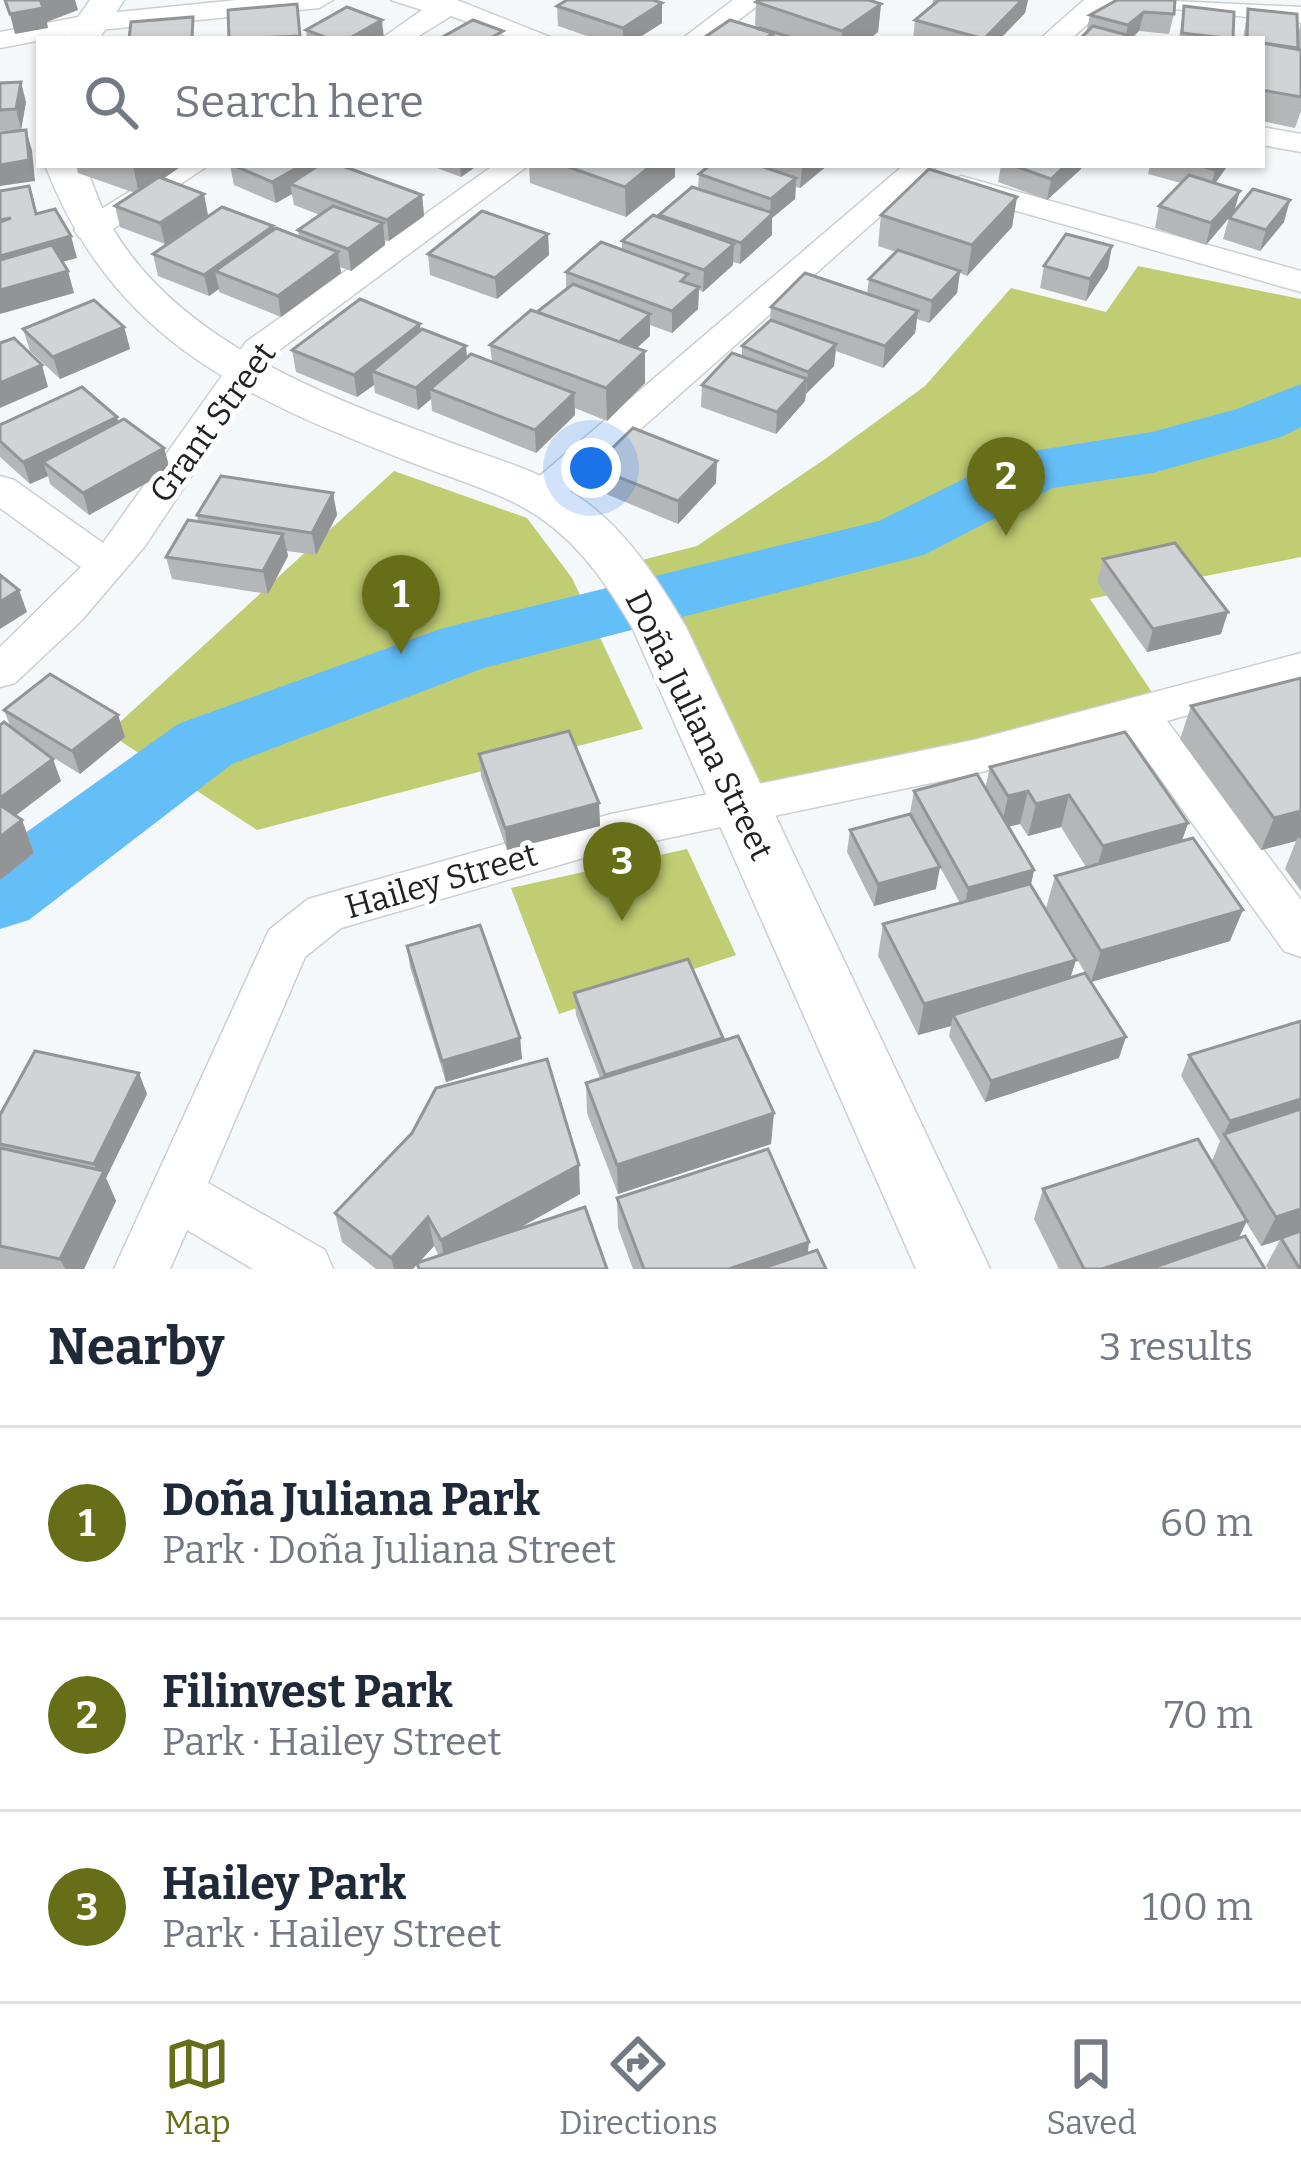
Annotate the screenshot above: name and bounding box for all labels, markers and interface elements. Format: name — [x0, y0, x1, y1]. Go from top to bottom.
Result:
search box — [36, 36, 1265, 168]
icon: search — [78, 69, 144, 135]
text: Search here — [174, 75, 424, 129]
street label: Grant Street — [141, 335, 284, 511]
pin: 2 — [967, 437, 1045, 536]
your location — [561, 438, 621, 498]
pin: 1 — [362, 555, 440, 654]
street label: Doña Juliana Street — [617, 584, 782, 867]
pin: 3 — [583, 822, 661, 921]
street label: Hailey Street — [341, 834, 542, 927]
text: Nearby — [48, 1316, 224, 1378]
text: 3 results — [1099, 1324, 1253, 1370]
text: Doña Juliana Park — [162, 1473, 540, 1527]
text: 1 — [79, 1500, 95, 1546]
text: 60 m — [1160, 1500, 1253, 1546]
text: Park · Doña Juliana Street — [162, 1527, 616, 1573]
text: Filinvest Park — [162, 1665, 453, 1719]
text: 2 — [76, 1692, 98, 1738]
text: 70 m — [1164, 1692, 1253, 1738]
text: Park · Hailey Street — [162, 1719, 502, 1765]
text: Hailey Park — [162, 1857, 406, 1911]
text: 3 — [76, 1884, 98, 1930]
text: 100 m — [1142, 1884, 1253, 1930]
text: Park · Hailey Street — [162, 1911, 502, 1957]
tab: Map — [164, 2031, 231, 2143]
tab: Directions — [559, 2031, 718, 2143]
tab: Saved — [1046, 2031, 1137, 2143]

